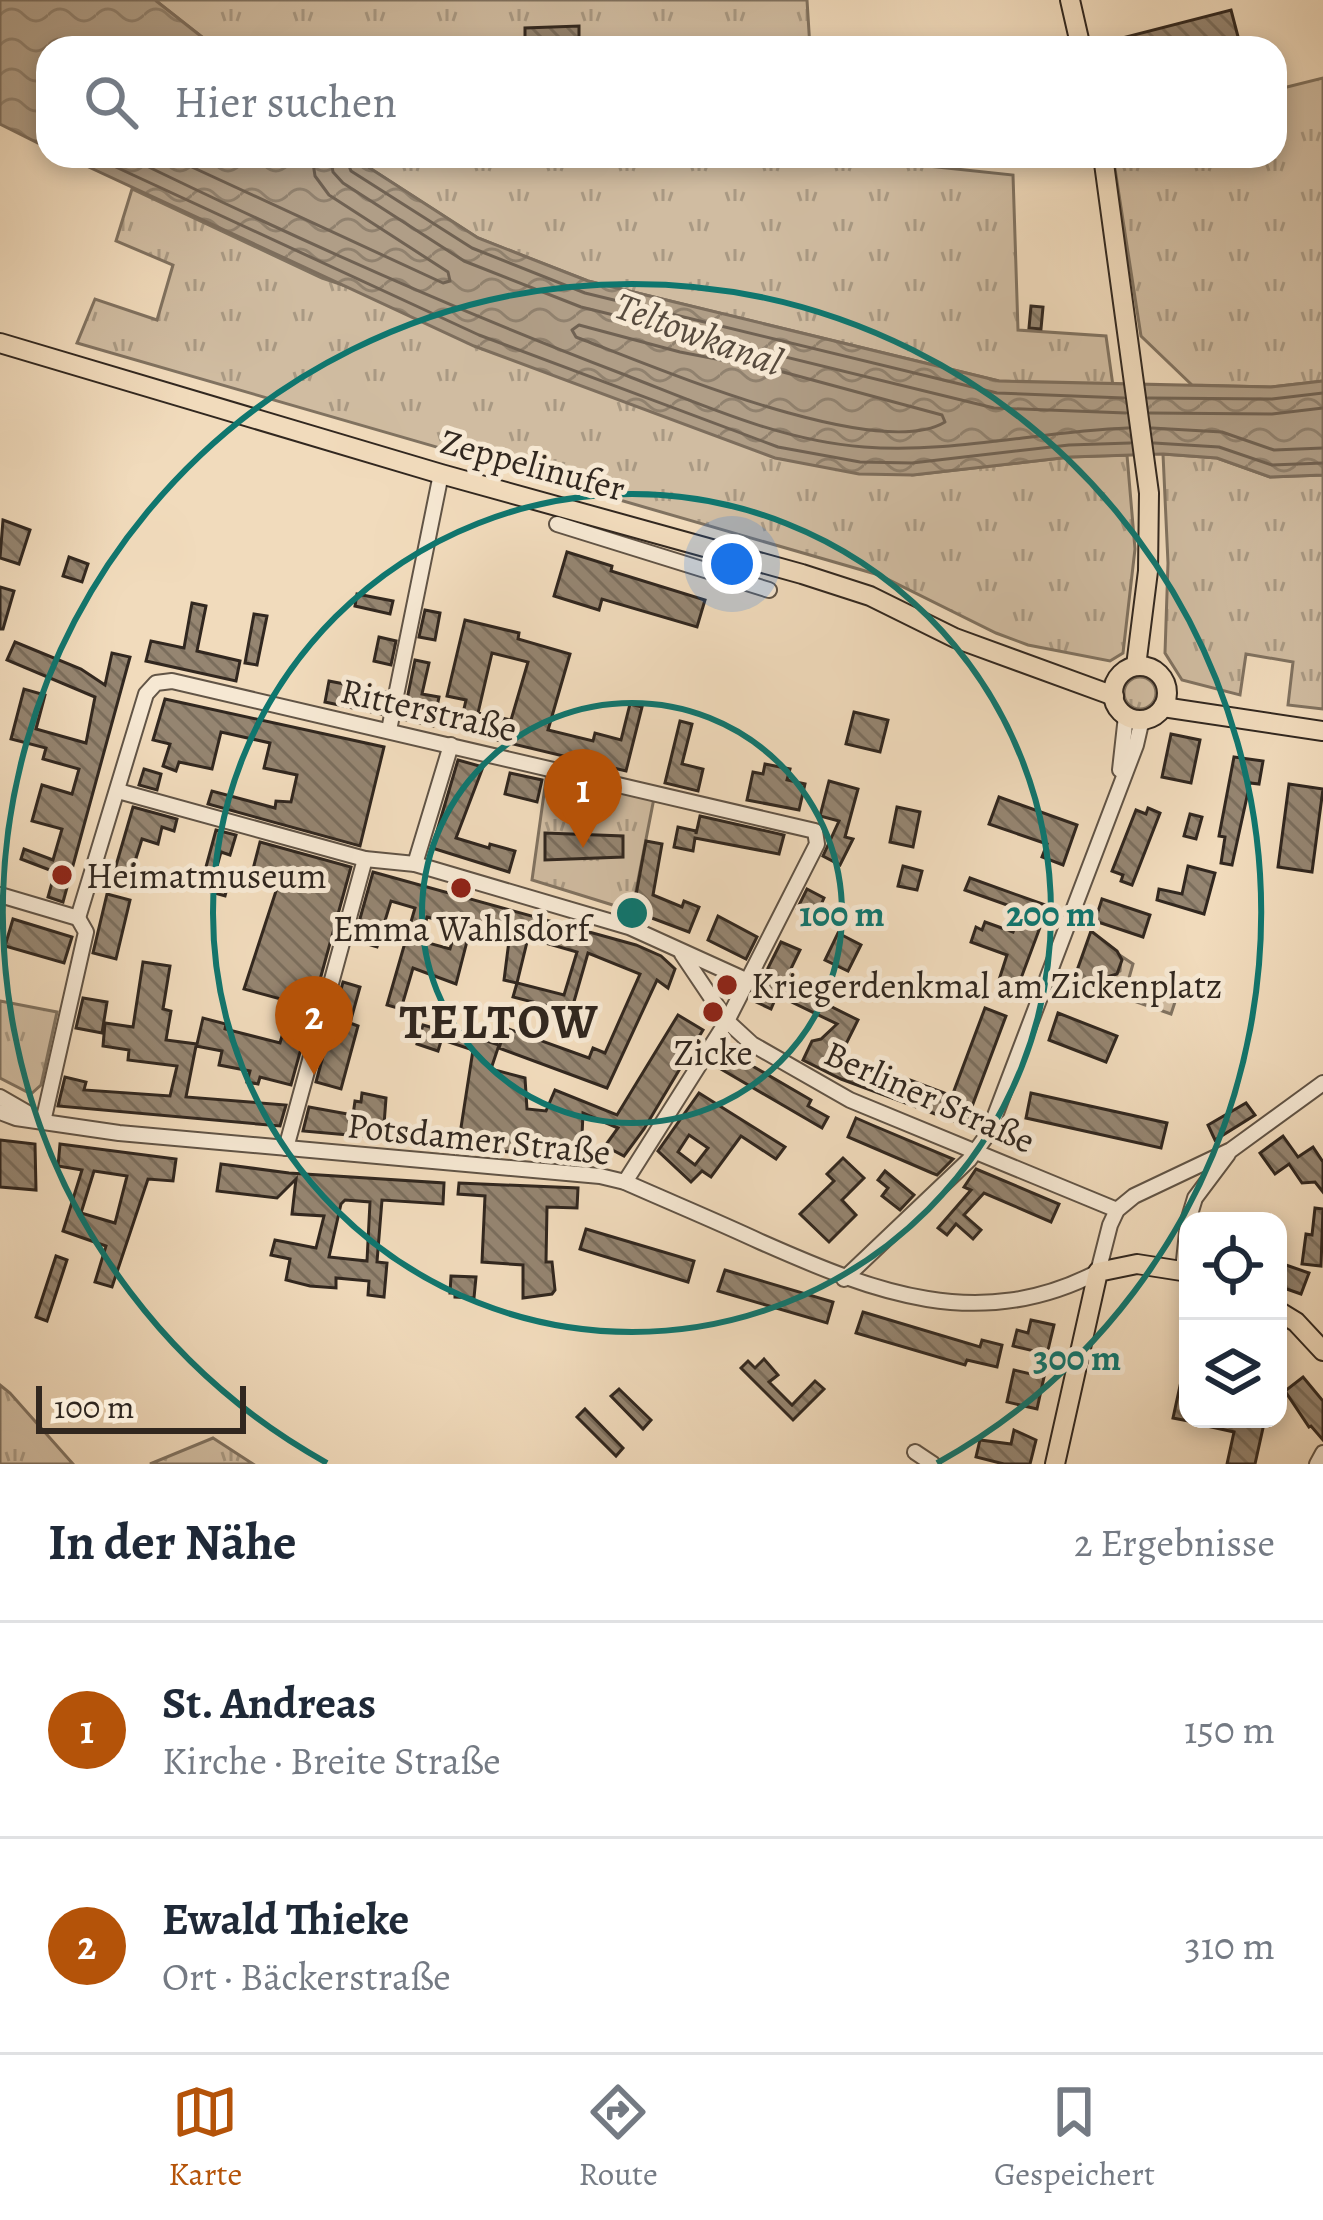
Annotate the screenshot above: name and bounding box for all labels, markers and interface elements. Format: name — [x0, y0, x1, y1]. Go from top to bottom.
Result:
search box — [36, 36, 1287, 168]
icon: search — [78, 69, 144, 135]
text: Hier suchen — [174, 71, 397, 133]
water label: Teltowkanal — [608, 279, 790, 388]
street label: Zeppelinufer — [435, 416, 631, 513]
your location — [702, 534, 762, 594]
street label: Ritterstraße — [336, 665, 522, 754]
pin: 1 — [544, 749, 622, 848]
place label: Heimatmuseum — [86, 851, 327, 900]
marker: Heimatmuseum — [49, 862, 75, 888]
marker: Emma Wahlsdorf — [448, 875, 474, 901]
text: 100 m — [799, 889, 885, 938]
text: 200 m — [1006, 889, 1096, 938]
centre of rings — [611, 892, 653, 934]
place label: Emma Wahlsdorf — [333, 904, 595, 953]
place label: Kriegerdenkmal am Zickenplatz — [751, 961, 1222, 1010]
marker: Kriegerdenkmal am Zickenplatz — [714, 972, 740, 998]
pin: 2 — [275, 976, 353, 1075]
district label: TELTOW — [399, 989, 601, 1055]
marker: Zicke — [700, 999, 726, 1025]
place label: Zicke — [673, 1028, 753, 1077]
street label: Berliner Straße — [817, 1028, 1043, 1165]
street label: Potsdamer Straße — [345, 1100, 613, 1177]
map controls — [1179, 1212, 1287, 1428]
button: locate — [1179, 1212, 1287, 1320]
button: layers — [1179, 1320, 1287, 1428]
text: 300 m — [1033, 1333, 1121, 1382]
scale bar — [36, 1380, 246, 1433]
text: 100 m — [54, 1384, 134, 1429]
text: In der Nähe — [48, 1507, 297, 1577]
text: 2 Ergebnisse — [1074, 1516, 1275, 1569]
text: St. Andreas — [162, 1672, 376, 1734]
text: 1 — [80, 1703, 94, 1756]
text: 150 m — [1184, 1703, 1275, 1756]
text: Kirche · Breite Straße — [162, 1734, 501, 1787]
text: Ewald Thieke — [162, 1888, 409, 1950]
text: 2 — [78, 1919, 96, 1972]
text: 310 m — [1184, 1919, 1275, 1972]
text: Ort · Bäckerstraße — [162, 1950, 451, 2003]
tab: Karte — [168, 2079, 242, 2196]
tab: Route — [579, 2079, 658, 2196]
tab: Gespeichert — [994, 2079, 1155, 2196]

